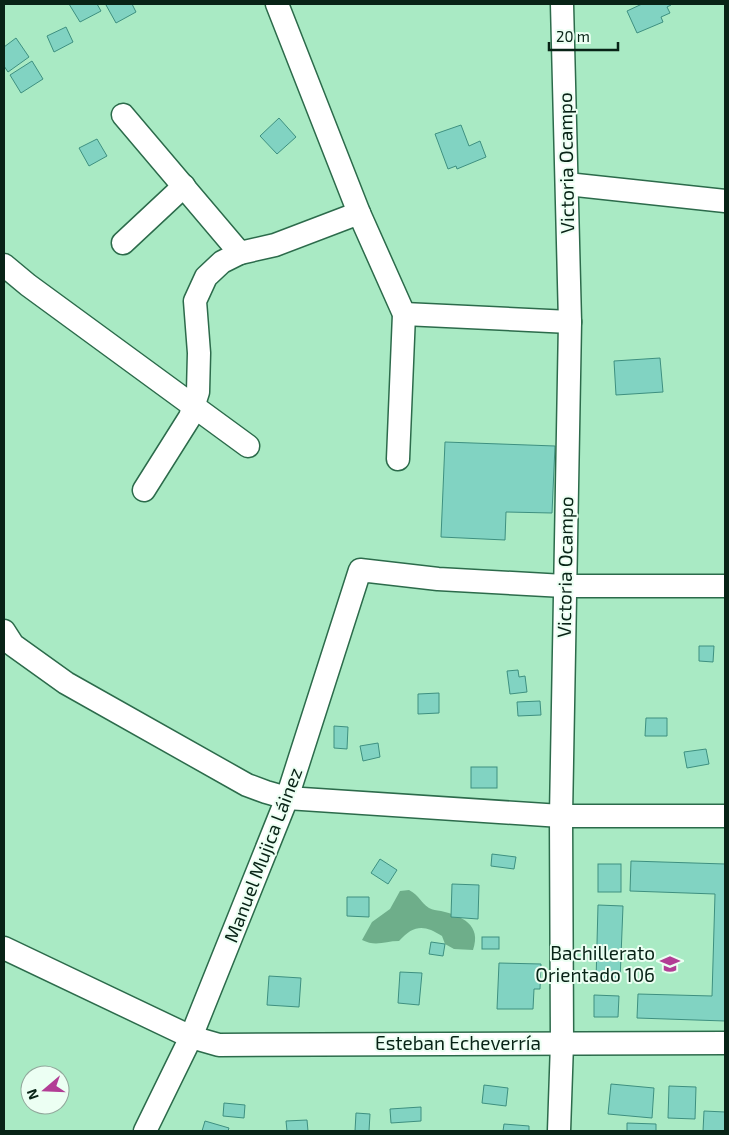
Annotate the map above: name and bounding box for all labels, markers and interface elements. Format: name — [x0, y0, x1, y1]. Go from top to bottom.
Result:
scale bar — [549, 20, 618, 52]
text: 20 m — [556, 27, 590, 45]
street label: Victoria Ocampo — [553, 92, 578, 234]
street label: Victoria Ocampo — [552, 496, 577, 638]
street label: Manuel Mujica Láinez — [219, 764, 306, 945]
place label: Bachillerato Orientado 106 — [535, 941, 655, 986]
school or university icon: Bachillerato Orientado 106 — [659, 953, 681, 975]
street label: Esteban Echeverría — [375, 1031, 541, 1054]
north arrow — [20, 1065, 70, 1115]
text: N — [23, 1087, 42, 1102]

